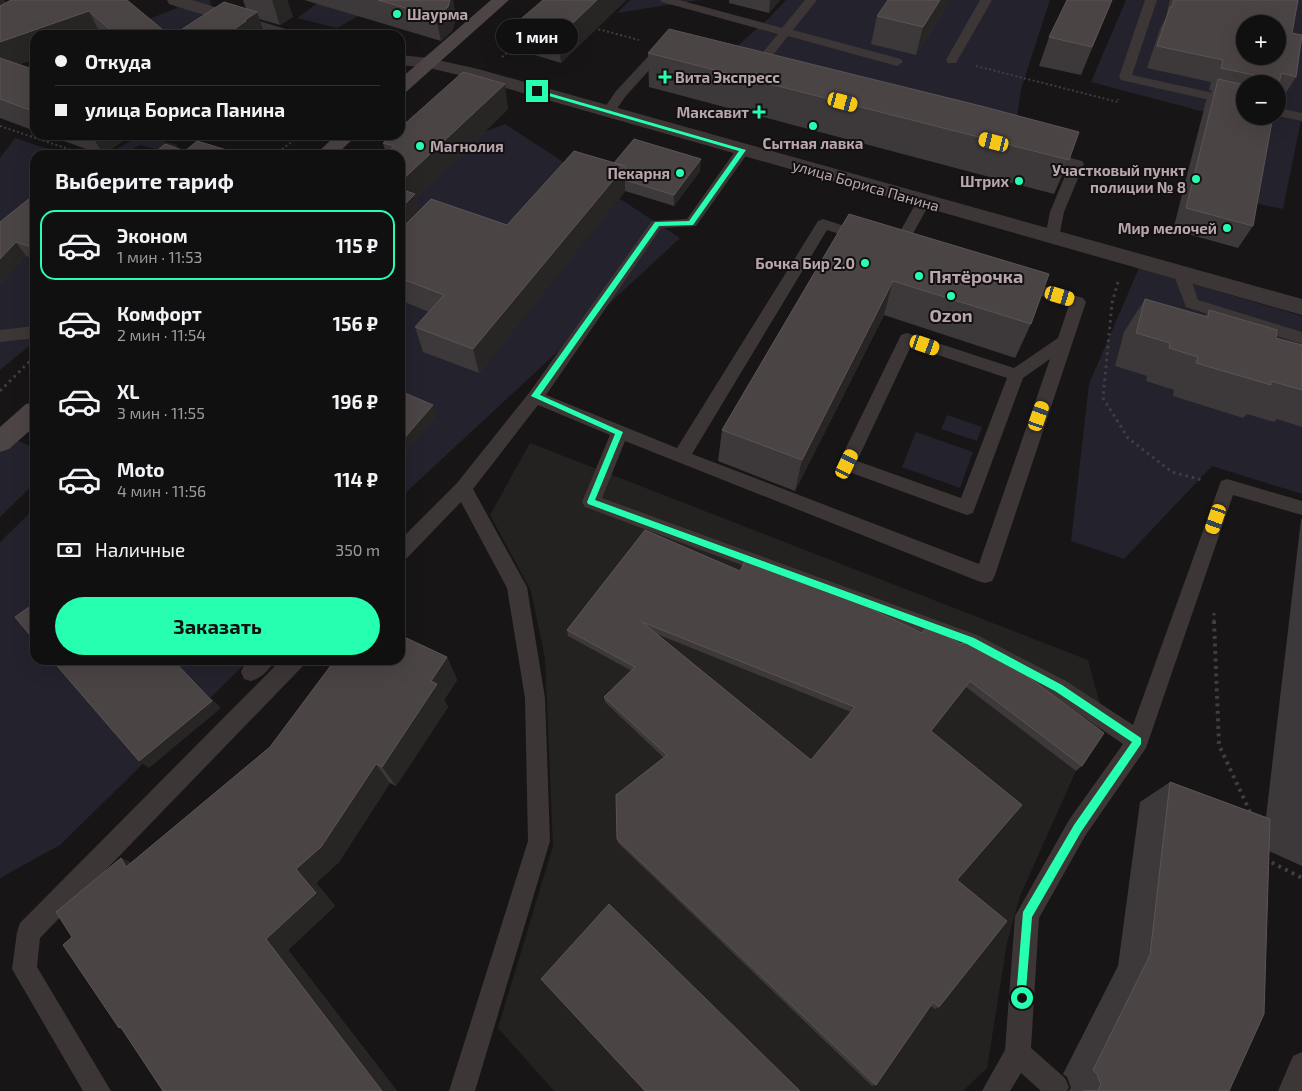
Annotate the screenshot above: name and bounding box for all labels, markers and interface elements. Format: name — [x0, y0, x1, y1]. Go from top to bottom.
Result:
place label: Шаурма — [407, 5, 468, 23]
marker: Шаурма — [391, 8, 403, 20]
map controls — [1236, 15, 1286, 125]
button: + — [1236, 15, 1286, 65]
callout: 1 мин — [496, 18, 578, 54]
text: 1 мин — [516, 27, 558, 46]
text: Откуда — [85, 50, 151, 73]
place label: Вита Экспресс — [675, 68, 780, 86]
marker: Вита Экспресс — [659, 71, 671, 83]
button: − — [1236, 75, 1286, 125]
route end — [526, 80, 548, 102]
car — [826, 91, 859, 113]
text: улица Бориса Панина — [85, 98, 285, 121]
place label: Максавит — [677, 103, 749, 121]
marker: Максавит — [753, 106, 765, 118]
marker: Сытная лавка — [807, 120, 819, 132]
car — [977, 131, 1010, 153]
place label: Сытная лавка — [763, 134, 863, 152]
place label: Магнолия — [430, 137, 504, 155]
marker: Магнолия — [414, 140, 426, 152]
street label: улица Бориса Панина — [790, 155, 942, 216]
place label: Участковый пункт полиции № 8 — [1052, 161, 1186, 196]
place label: Пекарня — [607, 164, 670, 182]
text: Выберите тариф — [55, 167, 234, 193]
marker: Пекарня — [674, 167, 686, 179]
place label: Штрих — [960, 172, 1009, 190]
marker: Участковый пункт полиции № 8 — [1190, 173, 1202, 185]
marker: Штрих — [1013, 175, 1025, 187]
place label: Мир мелочей — [1118, 219, 1217, 237]
marker: Мир мелочей — [1221, 222, 1233, 234]
icon: car — [57, 223, 102, 268]
text: Эконом — [117, 224, 188, 247]
text: 115 ₽ — [336, 234, 378, 257]
text: 1 мин · 11:53 — [117, 247, 203, 266]
place label: Бочка Бир 2.0 — [755, 254, 855, 272]
marker: Бочка Бир 2.0 — [859, 257, 871, 269]
place label: Пятёрочка — [929, 265, 1023, 287]
marker: Пятёрочка — [913, 270, 925, 282]
car — [1043, 284, 1076, 308]
marker: Ozon — [945, 290, 957, 302]
icon: car — [57, 301, 102, 346]
text: Комфорт — [117, 302, 202, 325]
place label: Ozon — [929, 304, 973, 326]
text: 156 ₽ — [333, 312, 378, 335]
text: 2 мин · 11:54 — [117, 325, 206, 344]
car — [908, 333, 941, 357]
icon: car — [57, 379, 102, 424]
text: XL — [117, 380, 139, 403]
text: 196 ₽ — [332, 390, 378, 413]
car — [1027, 399, 1050, 433]
text: 3 мин · 11:55 — [117, 403, 205, 422]
car — [833, 447, 860, 481]
icon: car — [57, 457, 102, 502]
text: Moto — [117, 458, 165, 481]
text: 114 ₽ — [334, 468, 378, 491]
text: 4 мин · 11:56 — [117, 481, 206, 500]
car — [1204, 502, 1227, 536]
icon: cash — [55, 536, 83, 564]
text: Наличные — [95, 538, 185, 561]
text: 350 m — [335, 540, 380, 559]
button: Заказать — [55, 597, 380, 655]
route start — [1011, 987, 1033, 1009]

